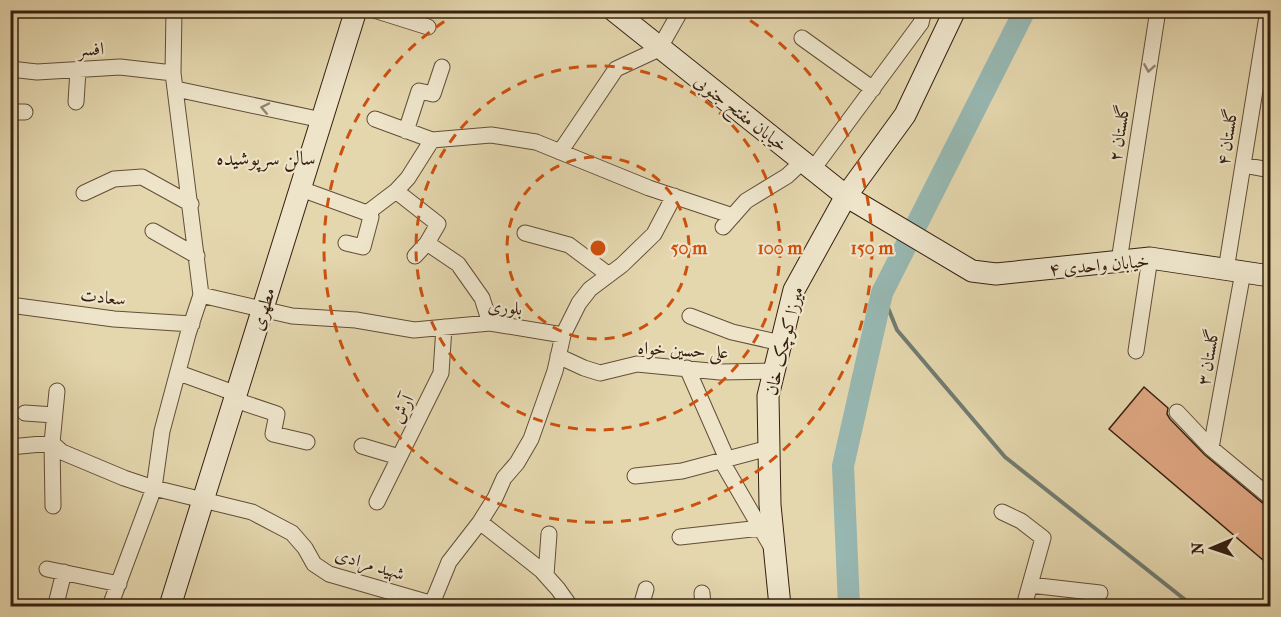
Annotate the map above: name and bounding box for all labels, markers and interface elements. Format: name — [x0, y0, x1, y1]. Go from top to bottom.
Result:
street label: افسر — [75, 38, 105, 62]
one-way arrow — [1144, 64, 1156, 73]
street label: خیابان مفتح جنوبی — [687, 70, 792, 160]
one-way arrow — [260, 102, 270, 115]
street label: گلستان ۲ — [1104, 103, 1134, 163]
street label: گلستان ۴ — [1212, 107, 1242, 167]
district label: سالن سرپوشیده — [216, 147, 316, 173]
centre of rings — [588, 238, 608, 258]
text: 50 m — [671, 238, 708, 259]
text: 100 m — [757, 238, 804, 259]
text: 150 m — [851, 238, 894, 259]
street label: خیابان واحدی ۴ — [1048, 251, 1150, 280]
street label: سعادت — [79, 285, 127, 310]
street label: مطهری — [247, 285, 281, 333]
street label: میرزا کوچک خان — [761, 285, 809, 398]
street label: بلوری — [487, 295, 523, 320]
street label: گلستان ۳ — [1192, 327, 1224, 387]
street label: علی حسین خواه — [637, 338, 729, 365]
street label: آرش — [387, 390, 419, 427]
north arrow — [1182, 518, 1242, 578]
text: N — [1188, 541, 1207, 555]
street label: شهید مرادی — [332, 544, 407, 587]

